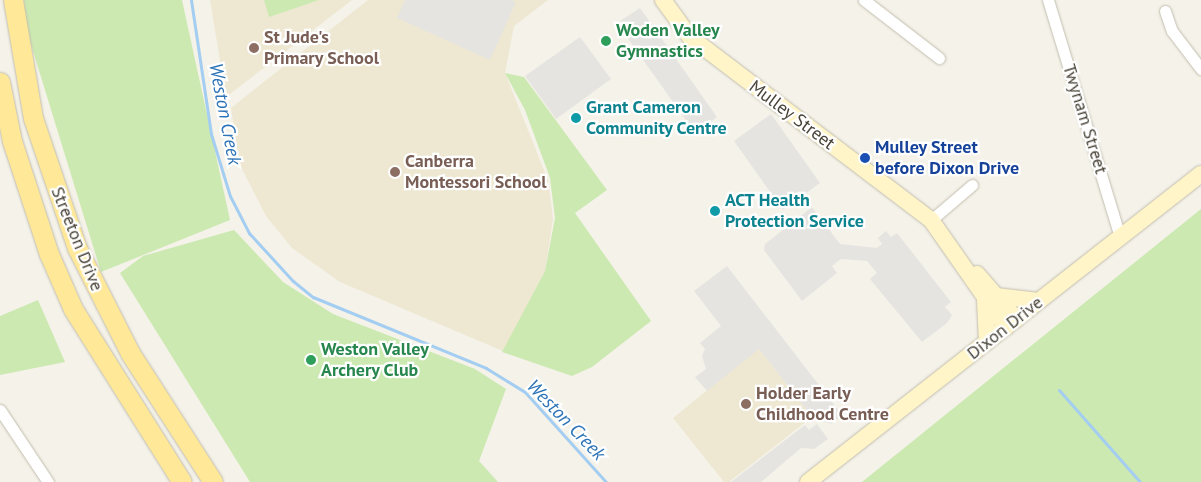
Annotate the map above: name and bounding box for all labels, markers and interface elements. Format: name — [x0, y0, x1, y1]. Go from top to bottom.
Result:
place label: Woden Valley Gymnastics — [616, 20, 720, 62]
place label: St Jude's Primary School — [264, 27, 380, 70]
marker: Woden Valley Gymnastics — [600, 35, 612, 47]
marker: St Jude's Primary School — [248, 42, 260, 54]
water label: Weston Creek — [204, 61, 246, 167]
street label: Twynam Street — [1058, 62, 1112, 176]
street label: Mulley Street — [745, 76, 839, 154]
place label: Grant Cameron Community Centre — [586, 97, 728, 140]
marker: Grant Cameron Community Centre — [570, 112, 582, 124]
place label: Mulley Street before Dixon Drive — [875, 137, 1019, 180]
place label: Canberra Montessori School — [405, 151, 547, 193]
marker: Mulley Street before Dixon Drive — [859, 152, 871, 164]
marker: Canberra Montessori School — [389, 166, 401, 178]
street label: Streeton Drive — [46, 184, 108, 294]
place label: ACT Health Protection Service — [725, 190, 864, 232]
marker: ACT Health Protection Service — [709, 205, 721, 217]
street label: Dixon Drive — [963, 292, 1047, 364]
place label: Weston Valley Archery Club — [321, 339, 429, 382]
marker: Weston Valley Archery Club — [305, 354, 317, 366]
water label: Weston Creek — [522, 375, 610, 465]
place label: Holder Early Childhood Centre — [756, 383, 889, 426]
marker: Holder Early Childhood Centre — [740, 398, 752, 410]

